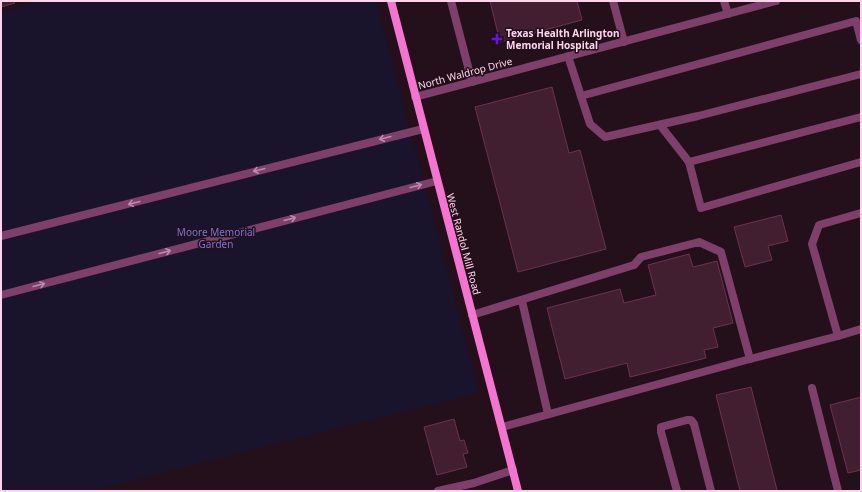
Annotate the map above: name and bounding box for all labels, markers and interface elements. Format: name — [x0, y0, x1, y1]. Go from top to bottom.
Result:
place label: Texas Health Arlington Memorial Hospital — [506, 26, 620, 52]
marker: Texas Health Arlington Memorial Hospital — [491, 33, 503, 45]
street label: North Waldrop Drive — [416, 54, 514, 92]
one-way arrow — [379, 135, 392, 142]
one-way arrow — [253, 167, 266, 175]
one-way arrow — [409, 182, 422, 189]
street label: West Randol Mill Road — [444, 192, 484, 296]
one-way arrow — [127, 199, 140, 207]
one-way arrow — [284, 215, 297, 222]
park label: Moore Memorial Garden — [177, 225, 255, 251]
one-way arrow — [158, 248, 171, 255]
one-way arrow — [32, 281, 45, 288]

